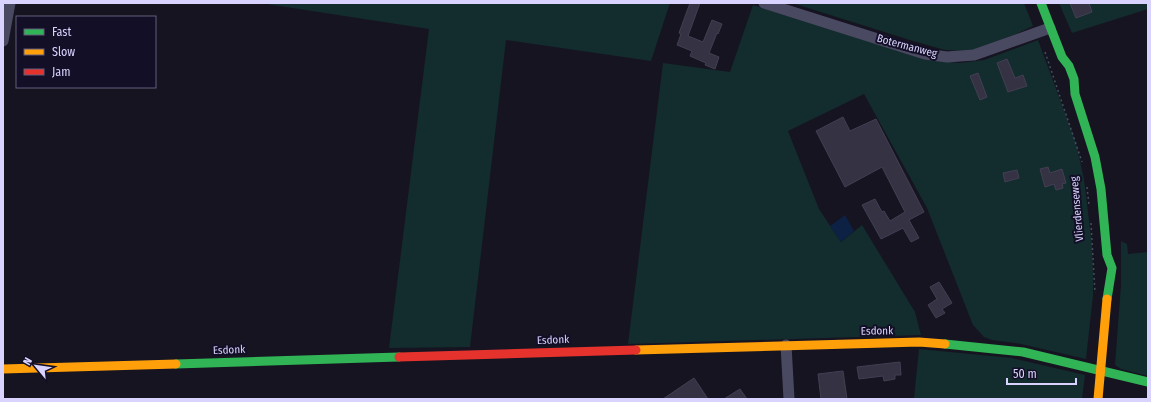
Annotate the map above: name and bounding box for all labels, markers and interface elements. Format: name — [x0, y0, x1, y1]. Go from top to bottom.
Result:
legend — [16, 16, 156, 88]
text: Fast — [52, 25, 71, 39]
street label: Botermanweg — [875, 32, 939, 61]
text: Slow — [52, 45, 75, 59]
text: Jam — [52, 65, 70, 79]
street label: Vlierdenseweg — [1068, 175, 1086, 242]
street label: Esdonk — [861, 324, 894, 338]
street label: Esdonk — [537, 333, 570, 347]
street label: Esdonk — [213, 343, 246, 357]
north arrow — [16, 346, 56, 386]
text: N — [20, 355, 35, 367]
scale bar — [1007, 360, 1076, 386]
text: 50 m — [1013, 367, 1037, 381]

